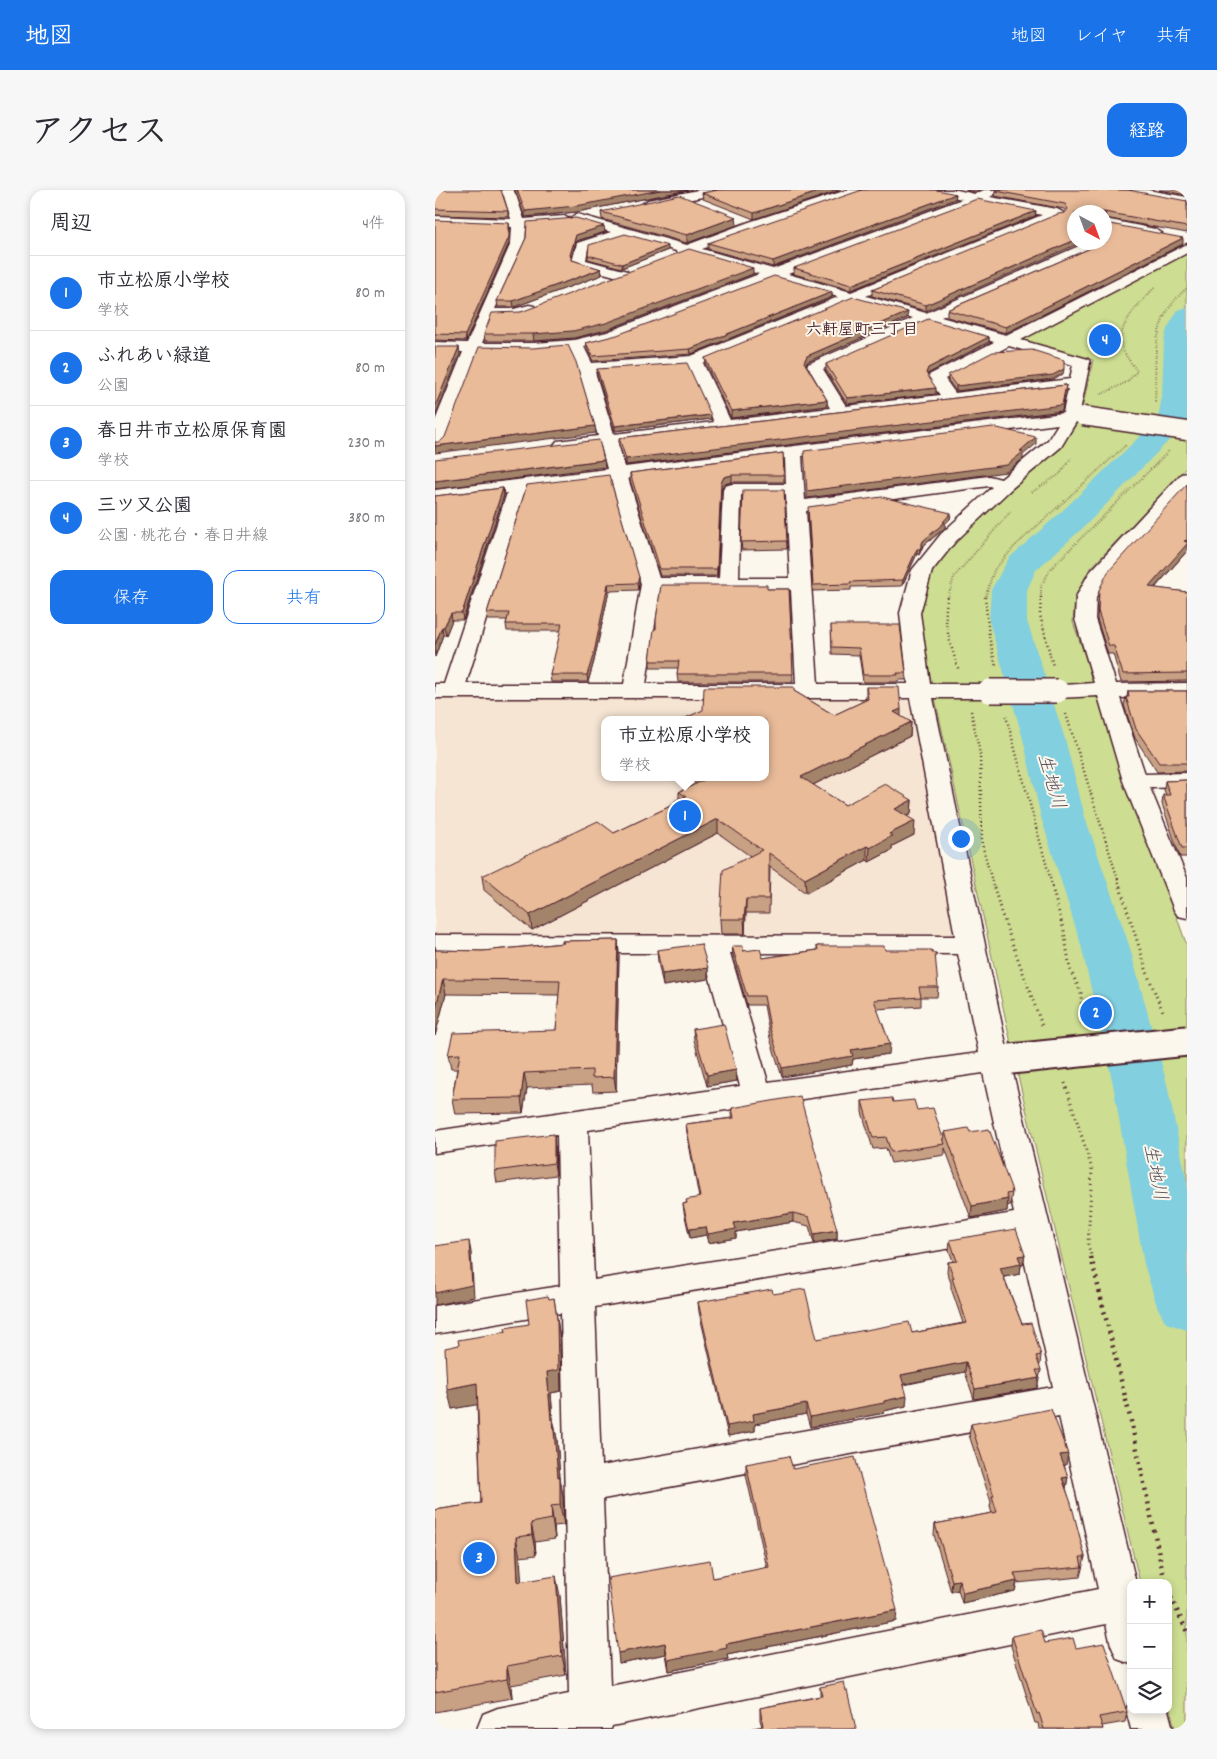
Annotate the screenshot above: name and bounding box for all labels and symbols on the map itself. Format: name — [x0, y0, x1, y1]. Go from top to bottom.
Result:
north arrow — [1067, 205, 1112, 250]
district label: 六軒屋町三丁目 — [806, 319, 918, 342]
pin: 4 — [1089, 321, 1121, 359]
water label: 生地川 — [1029, 751, 1070, 813]
pin: 1 — [669, 797, 701, 835]
your location — [948, 826, 974, 852]
pin: 2 — [1080, 994, 1112, 1032]
water label: 生地川 — [1135, 1142, 1172, 1203]
pin: 3 — [463, 1539, 495, 1577]

